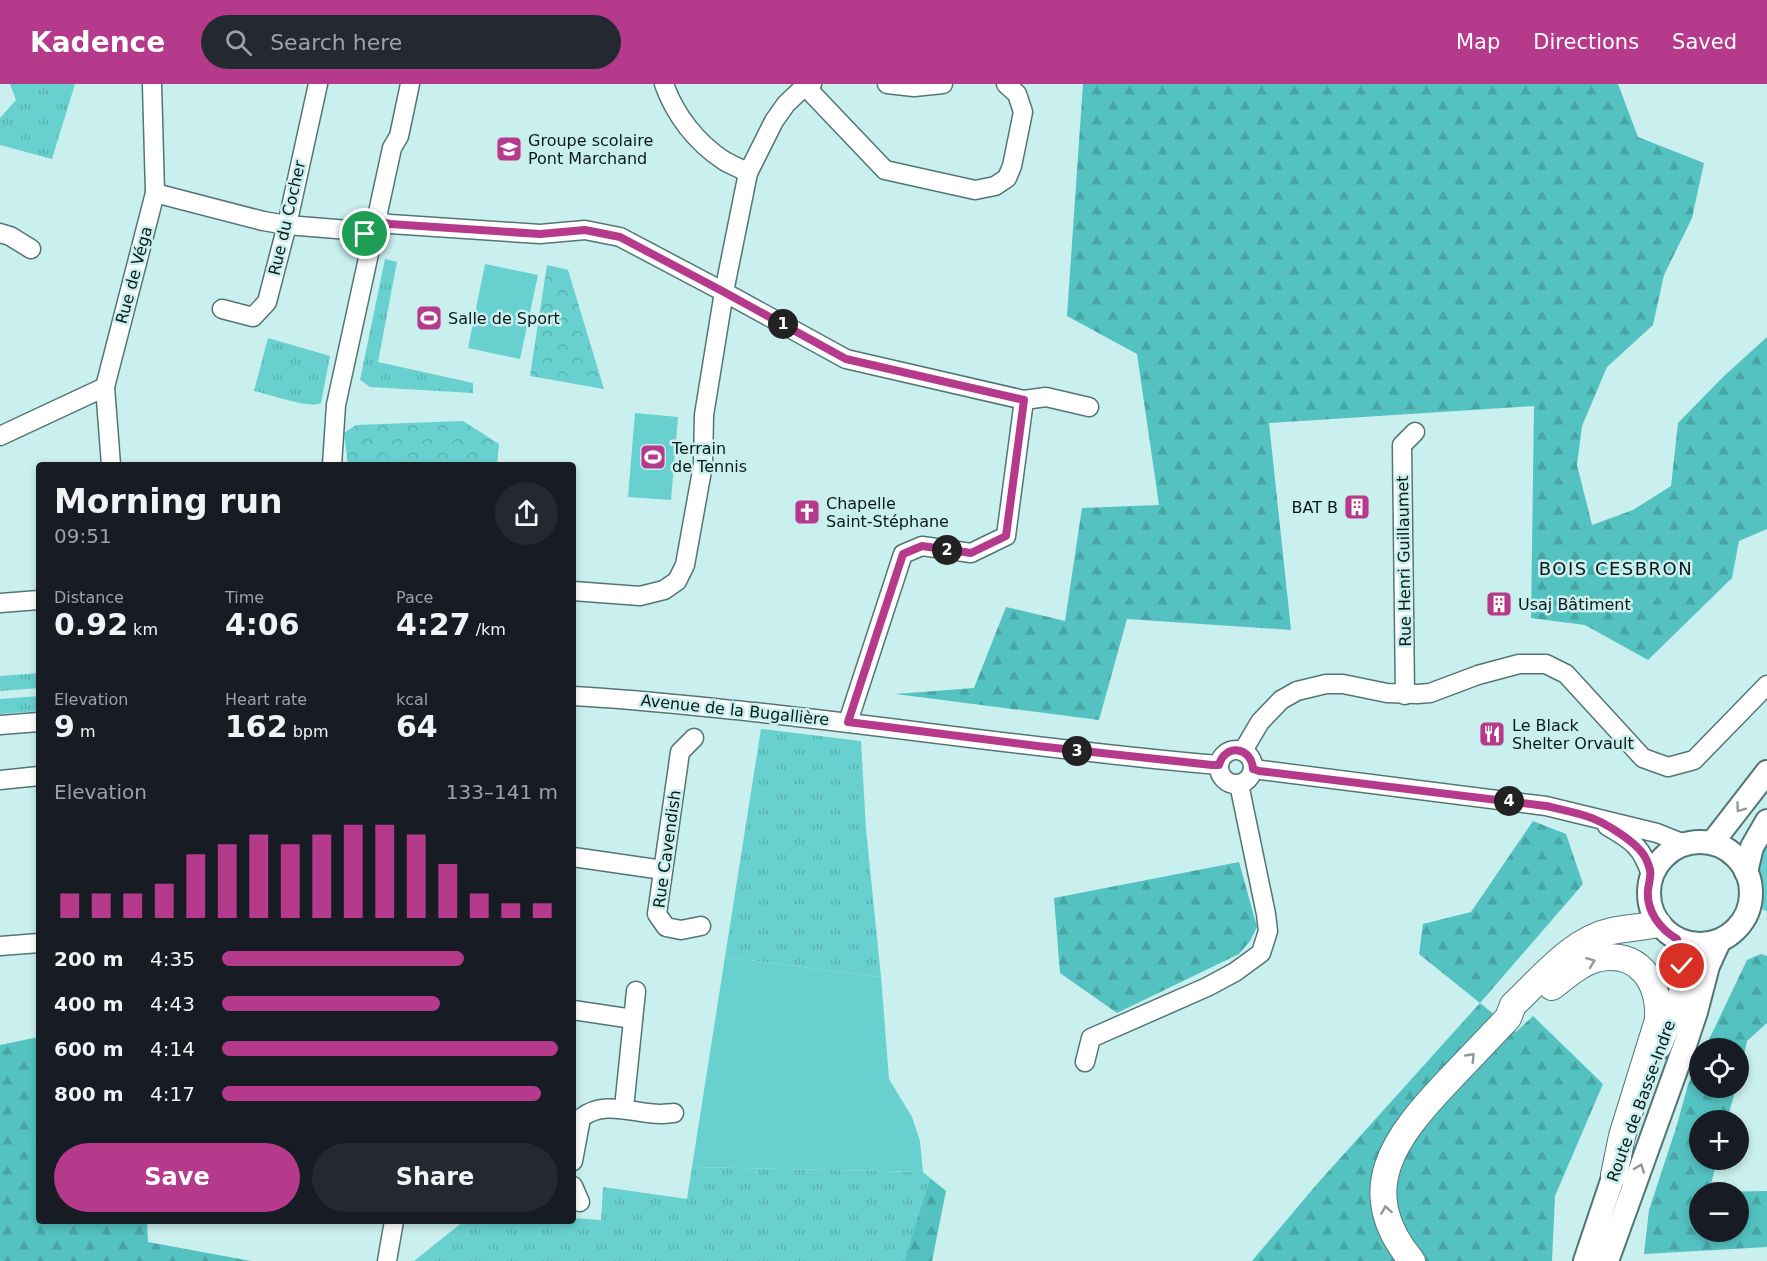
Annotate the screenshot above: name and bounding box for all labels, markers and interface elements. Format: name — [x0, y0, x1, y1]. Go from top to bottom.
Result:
search box — [201, 15, 621, 69]
text: Kadence — [30, 26, 165, 59]
icon: search — [222, 26, 255, 59]
text: Search here — [270, 30, 402, 55]
text: Map — [1456, 30, 1500, 54]
text: Directions — [1533, 30, 1639, 54]
text: Saved — [1672, 30, 1737, 54]
place label: Groupe scolaire Pont Marchand — [528, 131, 653, 168]
school or university icon: Groupe scolaire Pont Marchand — [494, 134, 524, 164]
street label: Rue du Cocher — [265, 158, 310, 277]
pin — [339, 208, 390, 259]
icon: arrive — [348, 217, 381, 250]
street label: Rue de Véga — [112, 224, 156, 326]
sports icon: Salle de Sport — [414, 303, 444, 333]
place label: Salle de Sport — [448, 309, 560, 328]
pin: 1 — [768, 309, 798, 339]
text: 1 — [777, 314, 789, 333]
place label: Terrain de Tennis — [671, 439, 747, 476]
sports icon: Terrain de Tennis — [638, 442, 668, 472]
street label: Rue Henri Guillaumet — [1393, 475, 1415, 647]
text: Morning run — [54, 482, 282, 521]
button: share — [495, 482, 558, 545]
building icon: BAT B — [1342, 492, 1372, 522]
place label: Chapelle Saint-Stéphane — [826, 494, 949, 531]
church icon: Chapelle Saint-Stéphane — [792, 497, 822, 527]
place label: BAT B — [1291, 498, 1338, 517]
text: 09:51 — [54, 524, 112, 548]
pin: 2 — [932, 535, 962, 565]
text: 2 — [941, 540, 953, 559]
district label: BOIS CESBRON — [1539, 558, 1693, 579]
text: Distance — [54, 588, 124, 607]
text: Time — [225, 588, 264, 607]
text: Pace — [396, 588, 433, 607]
building icon: Usaj Bâtiment — [1484, 589, 1514, 619]
place label: Usaj Bâtiment — [1518, 595, 1631, 614]
text: 0.92 — [54, 607, 128, 642]
text: 4:06 — [225, 607, 300, 642]
text: 4:27 — [396, 607, 471, 642]
text: km — [128, 620, 158, 639]
text: /km — [471, 620, 506, 639]
text: Elevation — [54, 690, 128, 709]
text: Heart rate — [225, 690, 307, 709]
text: kcal — [396, 690, 428, 709]
street label: Avenue de la Bugallière — [640, 691, 830, 729]
text: 9 — [54, 709, 75, 744]
text: 162 — [225, 709, 288, 744]
text: 64 — [396, 709, 438, 744]
place label: Le Black Shelter Orvault — [1512, 716, 1634, 753]
restaurant icon: Le Black Shelter Orvault — [1477, 719, 1507, 749]
text: m — [75, 722, 96, 741]
text: bpm — [288, 722, 329, 741]
pin: 3 — [1062, 736, 1092, 766]
text: 3 — [1071, 741, 1083, 760]
text: Elevation — [54, 780, 147, 804]
text: 133–141 m — [446, 780, 558, 804]
pin: 4 — [1494, 786, 1524, 816]
street label: Rue Cavendish — [649, 789, 685, 909]
text: 4 — [1503, 791, 1515, 810]
one-way arrow — [1736, 801, 1747, 812]
pin — [1656, 940, 1707, 991]
text: 200 m — [54, 947, 124, 971]
text: 4:35 — [150, 947, 195, 971]
icon: check — [1665, 949, 1698, 982]
one-way arrow — [1585, 957, 1596, 970]
text: 400 m — [54, 992, 124, 1016]
text: 4:43 — [150, 992, 195, 1016]
street label: Route de Basse-Indre — [1603, 1018, 1679, 1184]
text: 600 m — [54, 1037, 124, 1061]
text: 4:14 — [150, 1037, 195, 1061]
map controls — [1689, 1038, 1749, 1242]
button: locate — [1689, 1038, 1749, 1098]
one-way arrow — [1464, 1053, 1475, 1063]
text: 800 m — [54, 1082, 124, 1106]
text: 4:17 — [150, 1082, 195, 1106]
button: + — [1689, 1110, 1749, 1170]
button: Save — [54, 1143, 300, 1212]
button: Share — [312, 1143, 558, 1212]
one-way arrow — [1632, 1164, 1645, 1174]
button: − — [1689, 1182, 1749, 1242]
one-way arrow — [1380, 1206, 1392, 1215]

